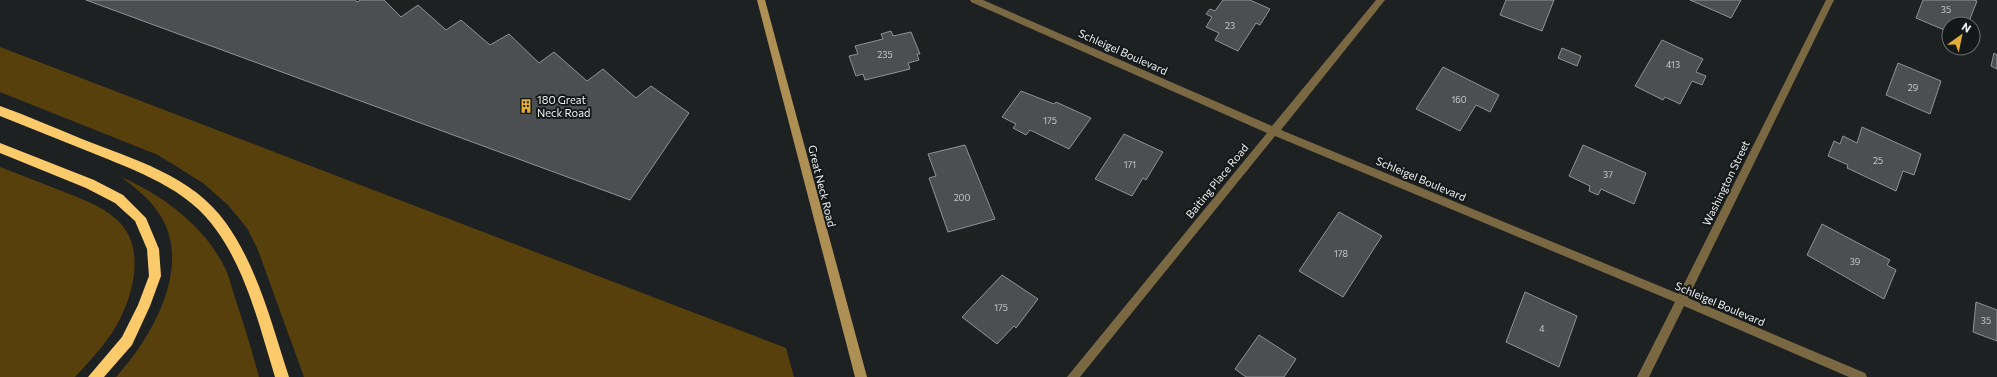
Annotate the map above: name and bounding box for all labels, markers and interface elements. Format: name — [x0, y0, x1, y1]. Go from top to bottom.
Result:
house number: 35 — [1941, 4, 1951, 15]
north arrow — [1941, 16, 1981, 56]
text: N — [1960, 19, 1974, 35]
house number: 23 — [1225, 20, 1235, 31]
street label: Schleigel Boulevard — [1077, 26, 1170, 77]
house number: 235 — [877, 49, 893, 60]
house number: 413 — [1666, 59, 1680, 70]
house number: 29 — [1908, 82, 1918, 93]
place label: 180 Great Neck Road — [537, 93, 590, 119]
house number: 160 — [1451, 94, 1467, 105]
building icon: 180 Great Neck Road — [518, 98, 534, 114]
house number: 175 — [1043, 115, 1057, 126]
street label: Washington Street — [1699, 138, 1752, 228]
street label: Baiting Place Road — [1183, 141, 1251, 220]
street label: Great Neck Road — [806, 144, 839, 228]
street label: Schleigel Boulevard — [1374, 154, 1468, 203]
house number: 25 — [1873, 155, 1883, 166]
house number: 171 — [1124, 159, 1136, 170]
house number: 37 — [1603, 169, 1613, 180]
house number: 200 — [954, 192, 970, 203]
house number: 178 — [1334, 248, 1348, 259]
house number: 39 — [1850, 256, 1860, 267]
street label: Schleigel Boulevard — [1673, 279, 1767, 328]
house number: 175 — [994, 302, 1008, 313]
house number: 35 — [1981, 315, 1991, 326]
house number: 4 — [1539, 323, 1545, 334]

